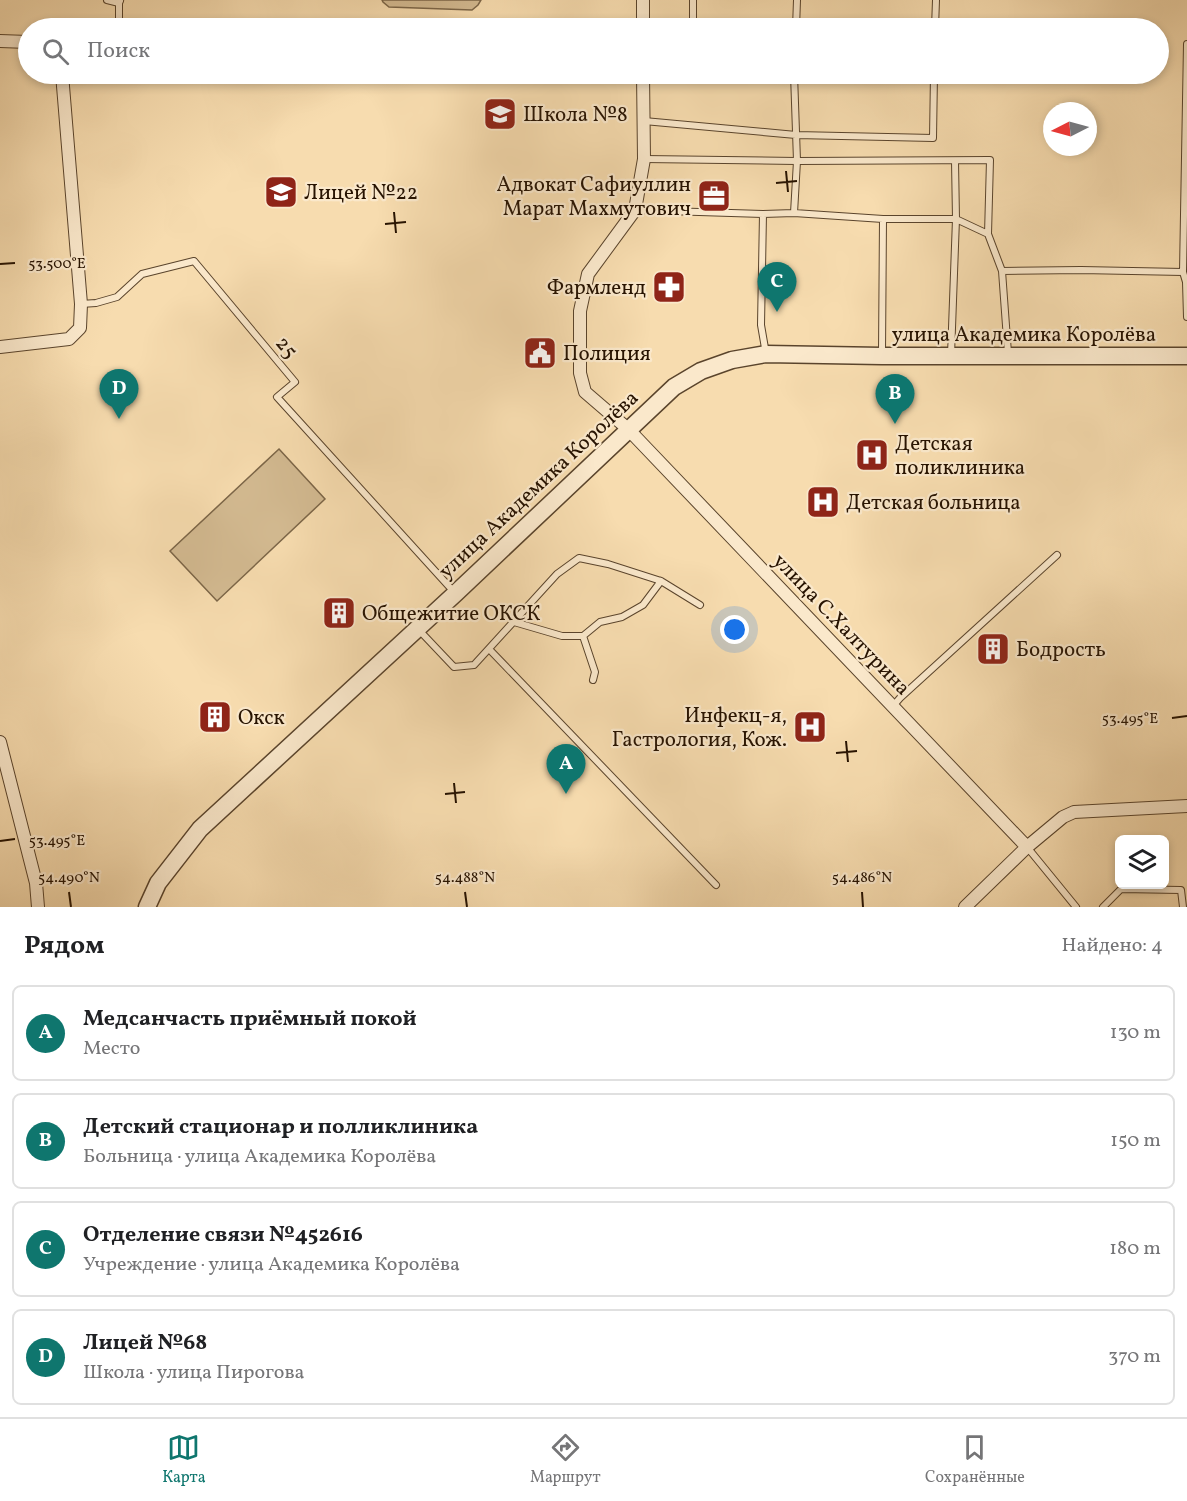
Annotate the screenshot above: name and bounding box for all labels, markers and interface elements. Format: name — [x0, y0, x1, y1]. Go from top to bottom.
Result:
search box — [18, 18, 1169, 84]
icon: search — [39, 35, 72, 68]
text: Поиск — [87, 36, 150, 67]
school or university icon: Школа №8 — [482, 96, 518, 132]
place label: Школа №8 — [523, 101, 628, 130]
north arrow — [1043, 102, 1097, 156]
place label: Адвокат Сафиуллин Марат Махмутович — [496, 171, 691, 224]
school or university icon: Лицей №22 — [263, 174, 299, 210]
office icon: Адвокат Сафиуллин Марат Махмутович — [696, 178, 732, 214]
place label: Лицей №22 — [304, 179, 418, 208]
text: 53.500°E — [28, 254, 86, 275]
pin: C — [758, 262, 796, 312]
pharmacy icon: Фармленд — [651, 269, 687, 305]
place label: Фармленд — [547, 274, 646, 303]
street label: улица Академика Королёва — [892, 321, 1156, 350]
street label: 25 — [268, 330, 304, 365]
public building icon: Полиция — [522, 335, 558, 371]
place label: Полиция — [563, 340, 651, 369]
pin: D — [100, 370, 138, 419]
pin: B — [876, 374, 914, 424]
street label: улица Академика Королёва — [432, 384, 646, 586]
place label: Детская поликлиника — [895, 430, 1025, 483]
hospital icon: Детская поликлиника — [854, 437, 890, 473]
hospital icon: Детская больница — [805, 484, 841, 520]
place label: Детская больница — [846, 489, 1021, 518]
street label: улица С.Халтурина — [766, 548, 916, 702]
building icon: Общежитие ОКСК — [321, 595, 357, 631]
place label: Общежитие ОКСК — [362, 600, 540, 629]
your location — [720, 615, 749, 644]
building icon: Бодрость — [975, 631, 1011, 667]
place label: Бодрость — [1016, 636, 1106, 665]
building icon: Окск — [197, 699, 233, 735]
place label: Инфекц-я, Гастрология, Кож. — [612, 702, 787, 755]
place label: Окск — [238, 704, 285, 733]
hospital icon: Инфекц-я, Гастрология, Кож. — [792, 709, 828, 745]
text: 53.495°E — [1102, 709, 1158, 730]
pin: A — [546, 744, 586, 794]
text: 53.495°E — [29, 831, 85, 852]
map controls — [1115, 835, 1169, 889]
button: layers — [1115, 835, 1169, 889]
text: 54.490°N — [38, 868, 100, 889]
text: 54.488°N — [435, 868, 495, 889]
text: 54.486°N — [832, 868, 892, 889]
text: Рядом — [24, 928, 104, 964]
text: Найдено: 4 — [1062, 932, 1163, 960]
text: Медсанчасть приёмный покой — [83, 1004, 417, 1035]
text: A — [38, 1019, 53, 1047]
text: 130 m — [1110, 1019, 1161, 1047]
text: Место — [83, 1035, 140, 1063]
text: Детский стационар и полликлиника — [83, 1112, 478, 1143]
text: B — [39, 1127, 52, 1155]
text: 150 m — [1110, 1127, 1161, 1155]
text: Больница · улица Академика Королёва — [83, 1143, 436, 1171]
text: Отделение связи №452616 — [83, 1220, 363, 1251]
text: C — [39, 1235, 52, 1263]
text: 180 m — [1109, 1235, 1161, 1263]
text: Учреждение · улица Академика Королёва — [83, 1251, 460, 1279]
text: Лицей №68 — [83, 1328, 207, 1359]
text: D — [38, 1343, 53, 1371]
text: 370 m — [1108, 1343, 1161, 1371]
text: Школа · улица Пирогова — [83, 1359, 304, 1387]
tab: Карта — [162, 1431, 206, 1489]
tab: Маршрут — [530, 1431, 601, 1489]
tab: Сохранённые — [925, 1431, 1025, 1489]

